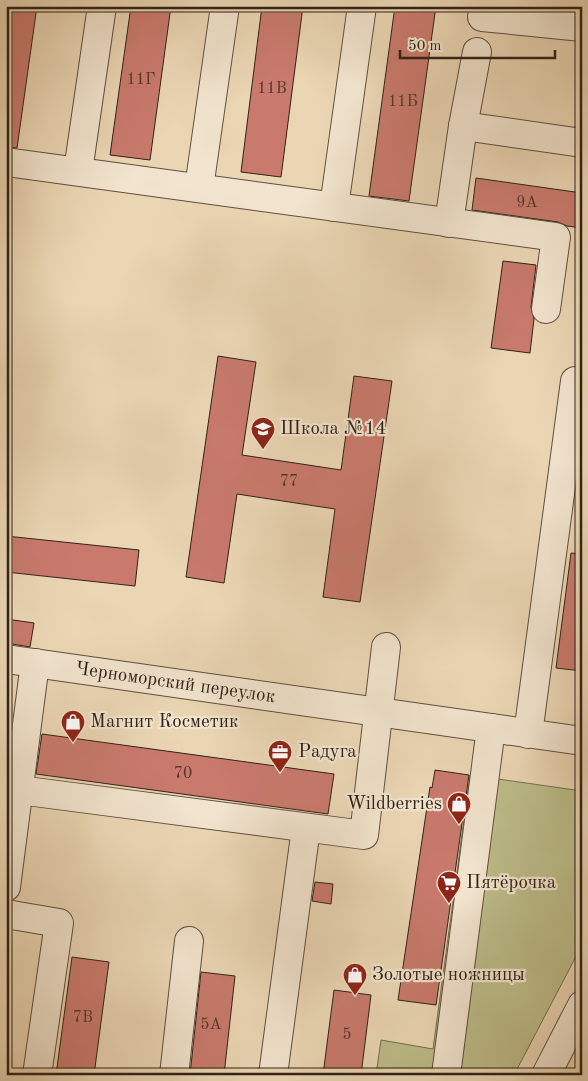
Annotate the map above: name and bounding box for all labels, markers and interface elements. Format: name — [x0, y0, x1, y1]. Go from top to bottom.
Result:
scale bar — [400, 28, 556, 60]
text: 50 m — [408, 39, 442, 54]
house number: 11Г — [127, 72, 155, 88]
house number: 11В — [257, 81, 287, 97]
house number: 11Б — [388, 94, 418, 110]
house number: 9А — [516, 195, 538, 211]
school or university icon: Школа №14 — [250, 416, 276, 450]
place label: Школа №14 — [280, 420, 387, 439]
house number: 77 — [280, 474, 298, 490]
street label: Черноморский переулок — [74, 659, 277, 707]
shop icon: Магнит Косметик — [60, 709, 86, 743]
place label: Магнит Косметик — [90, 713, 239, 732]
office icon: Радуга — [267, 739, 293, 773]
place label: Радуга — [298, 743, 357, 762]
house number: 70 — [174, 766, 192, 782]
shop icon: Wildberries — [446, 791, 472, 825]
place label: Wildberries — [346, 795, 442, 814]
supermarket icon: Пятёрочка — [436, 870, 462, 904]
place label: Пятёрочка — [466, 874, 557, 893]
shop icon: Золотые ножницы — [342, 962, 368, 996]
place label: Золотые ножницы — [372, 966, 525, 985]
house number: 7В — [73, 1010, 93, 1026]
house number: 5А — [200, 1017, 222, 1033]
house number: 5 — [342, 1027, 352, 1043]

